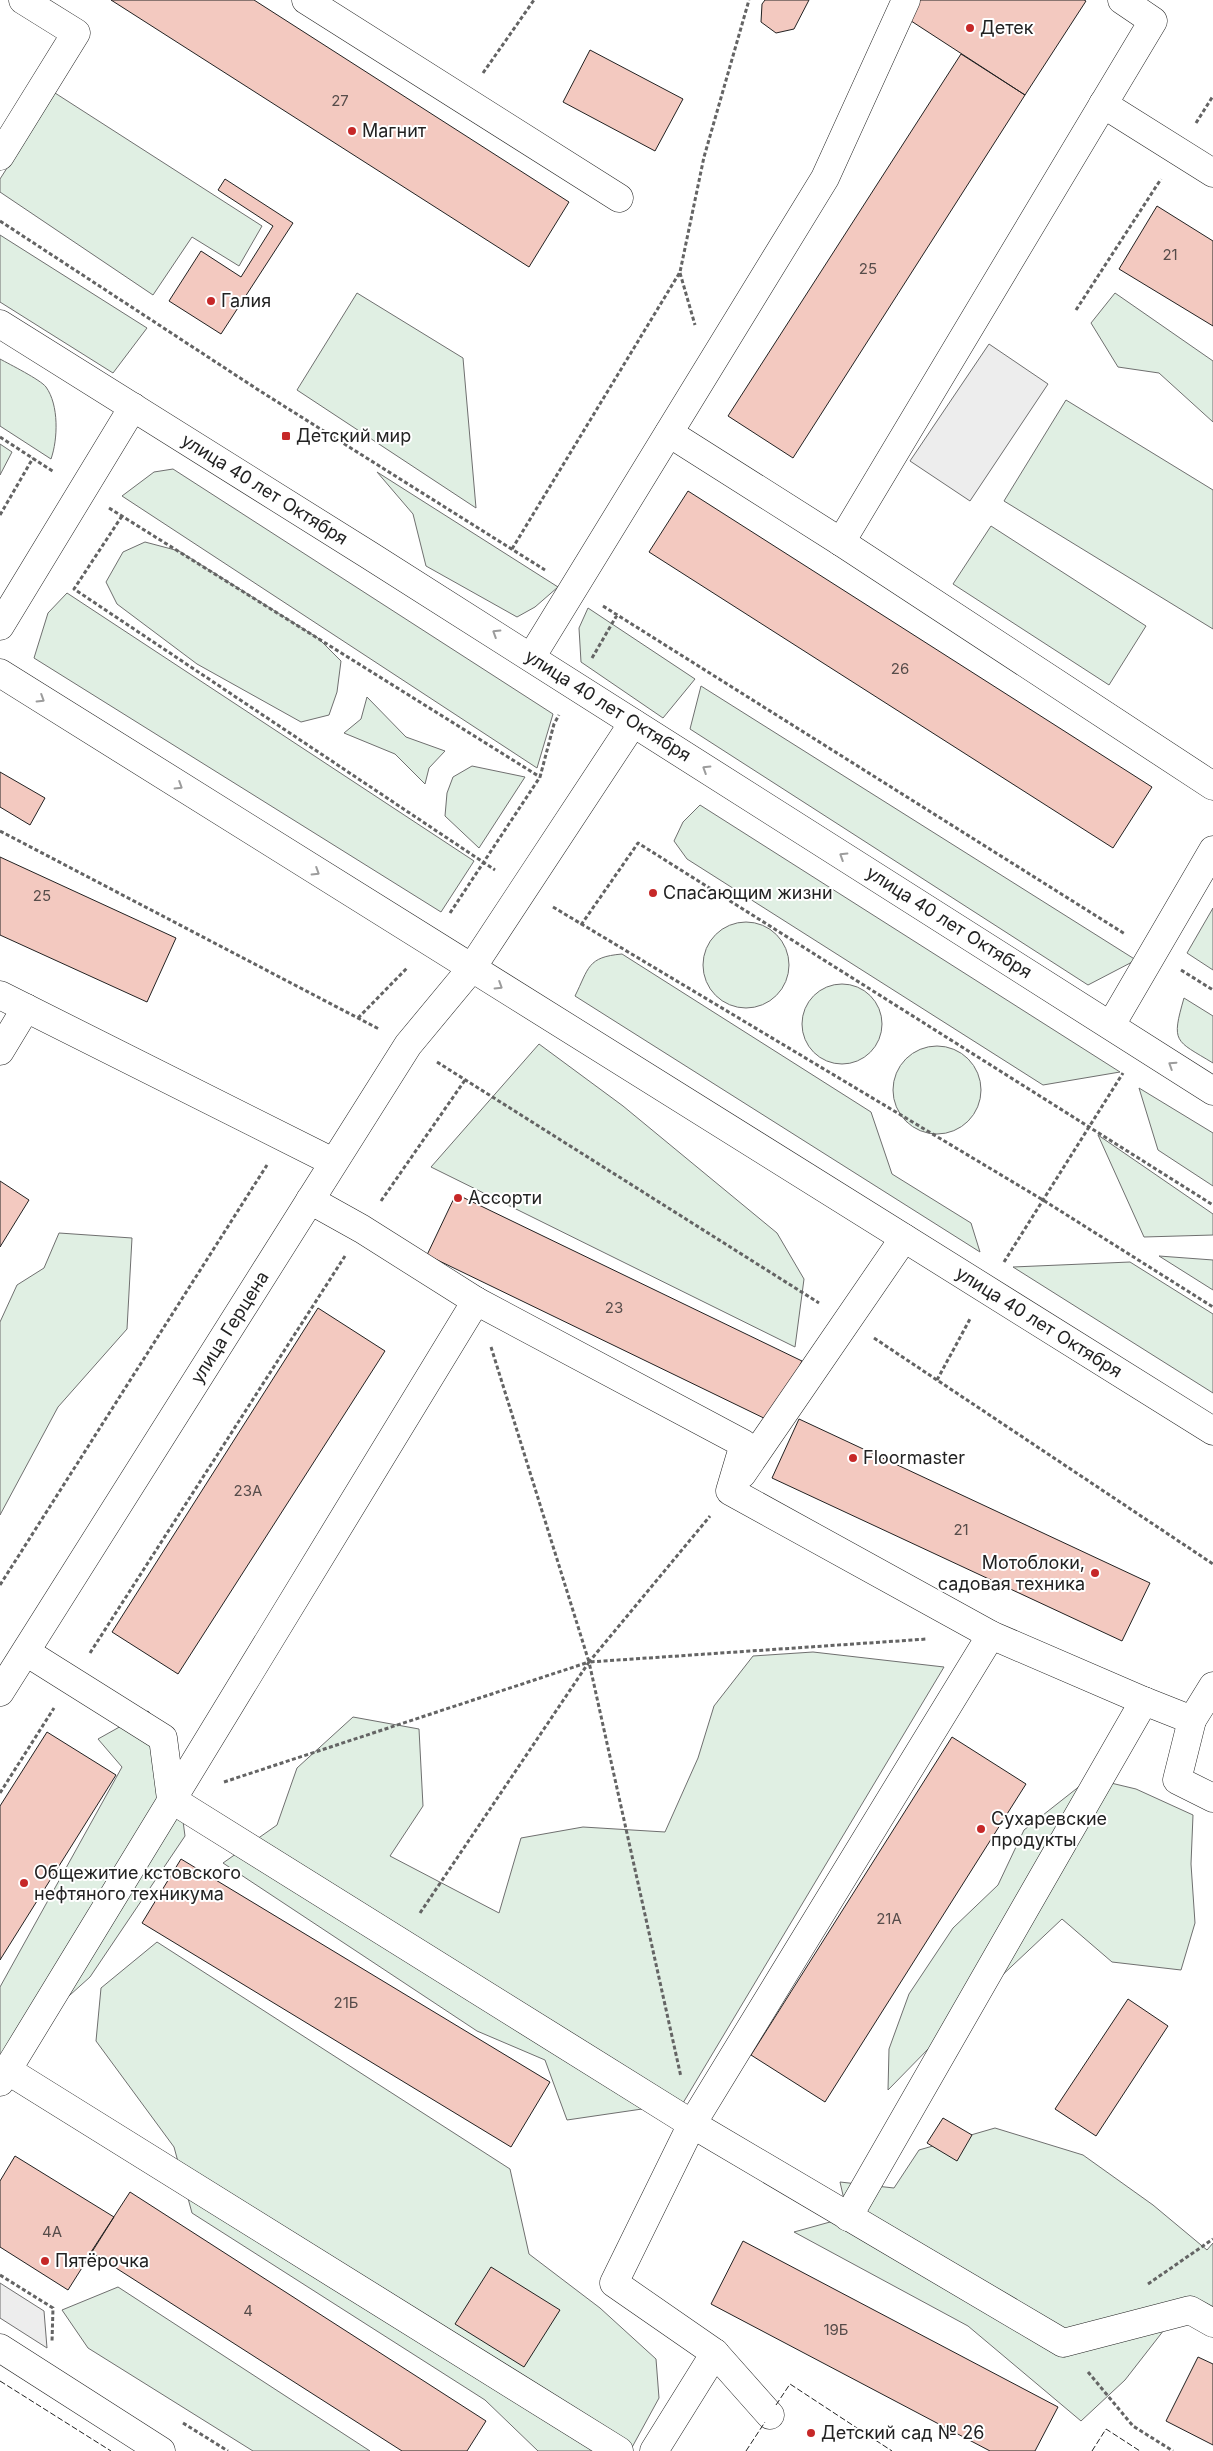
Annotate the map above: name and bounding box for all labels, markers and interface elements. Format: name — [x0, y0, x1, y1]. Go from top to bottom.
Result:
place label: Детек — [980, 17, 1034, 38]
marker: Детек — [964, 22, 976, 34]
house number: 27 — [331, 91, 349, 110]
place label: Магнит — [362, 120, 427, 141]
marker: Магнит — [346, 125, 358, 137]
house number: 21 — [1162, 245, 1178, 264]
house number: 25 — [859, 259, 877, 278]
place label: Галия — [221, 290, 271, 311]
marker: Галия — [205, 295, 217, 307]
place label: Детский мир — [296, 425, 411, 446]
street label: улица 40 лет Октября — [178, 429, 352, 549]
marker: Детский мир — [280, 430, 292, 442]
one-way arrow — [492, 630, 501, 640]
street label: улица 40 лет Октября — [521, 645, 695, 766]
house number: 26 — [891, 659, 909, 678]
one-way arrow — [36, 693, 45, 703]
one-way arrow — [702, 766, 711, 775]
one-way arrow — [173, 779, 182, 789]
one-way arrow — [839, 852, 848, 862]
street label: улица 40 лет Октября — [863, 862, 1036, 983]
one-way arrow — [311, 866, 320, 876]
place label: Спасающим жизни — [663, 882, 833, 903]
house number: 25 — [33, 886, 51, 905]
marker: Спасающим жизни — [647, 887, 659, 899]
one-way arrow — [493, 980, 502, 990]
one-way arrow — [1168, 1062, 1178, 1071]
place label: Ассорти — [468, 1187, 542, 1208]
marker: Ассорти — [452, 1192, 464, 1204]
street label: улица 40 лет Октября — [952, 1262, 1126, 1382]
street label: улица Герцена — [186, 1267, 273, 1387]
house number: 23 — [605, 1298, 623, 1317]
place label: Floormaster — [863, 1447, 965, 1468]
marker: Floormaster — [847, 1452, 859, 1464]
house number: 23А — [234, 1481, 262, 1500]
house number: 21 — [953, 1520, 969, 1539]
place label: Мотоблоки, садовая техника — [938, 1552, 1085, 1594]
marker: Мотоблоки, садовая техника — [1089, 1567, 1101, 1579]
place label: Сухаревские продукты — [991, 1808, 1107, 1850]
marker: Сухаревские продукты — [975, 1823, 987, 1835]
place label: Общежитие кстовского нефтяного техникума — [34, 1862, 241, 1904]
marker: Общежитие кстовского нефтяного техникума — [18, 1877, 30, 1889]
house number: 21А — [876, 1909, 902, 1928]
house number: 21Б — [334, 1993, 358, 2012]
house number: 4А — [42, 2222, 62, 2241]
place label: Пятёрочка — [55, 2250, 149, 2271]
marker: Пятёрочка — [39, 2255, 51, 2267]
house number: 4 — [243, 2301, 253, 2320]
house number: 19Б — [823, 2320, 849, 2339]
place label: Детский сад № 26 — [821, 2422, 985, 2443]
marker: Детский сад № 26 — [805, 2427, 817, 2439]

